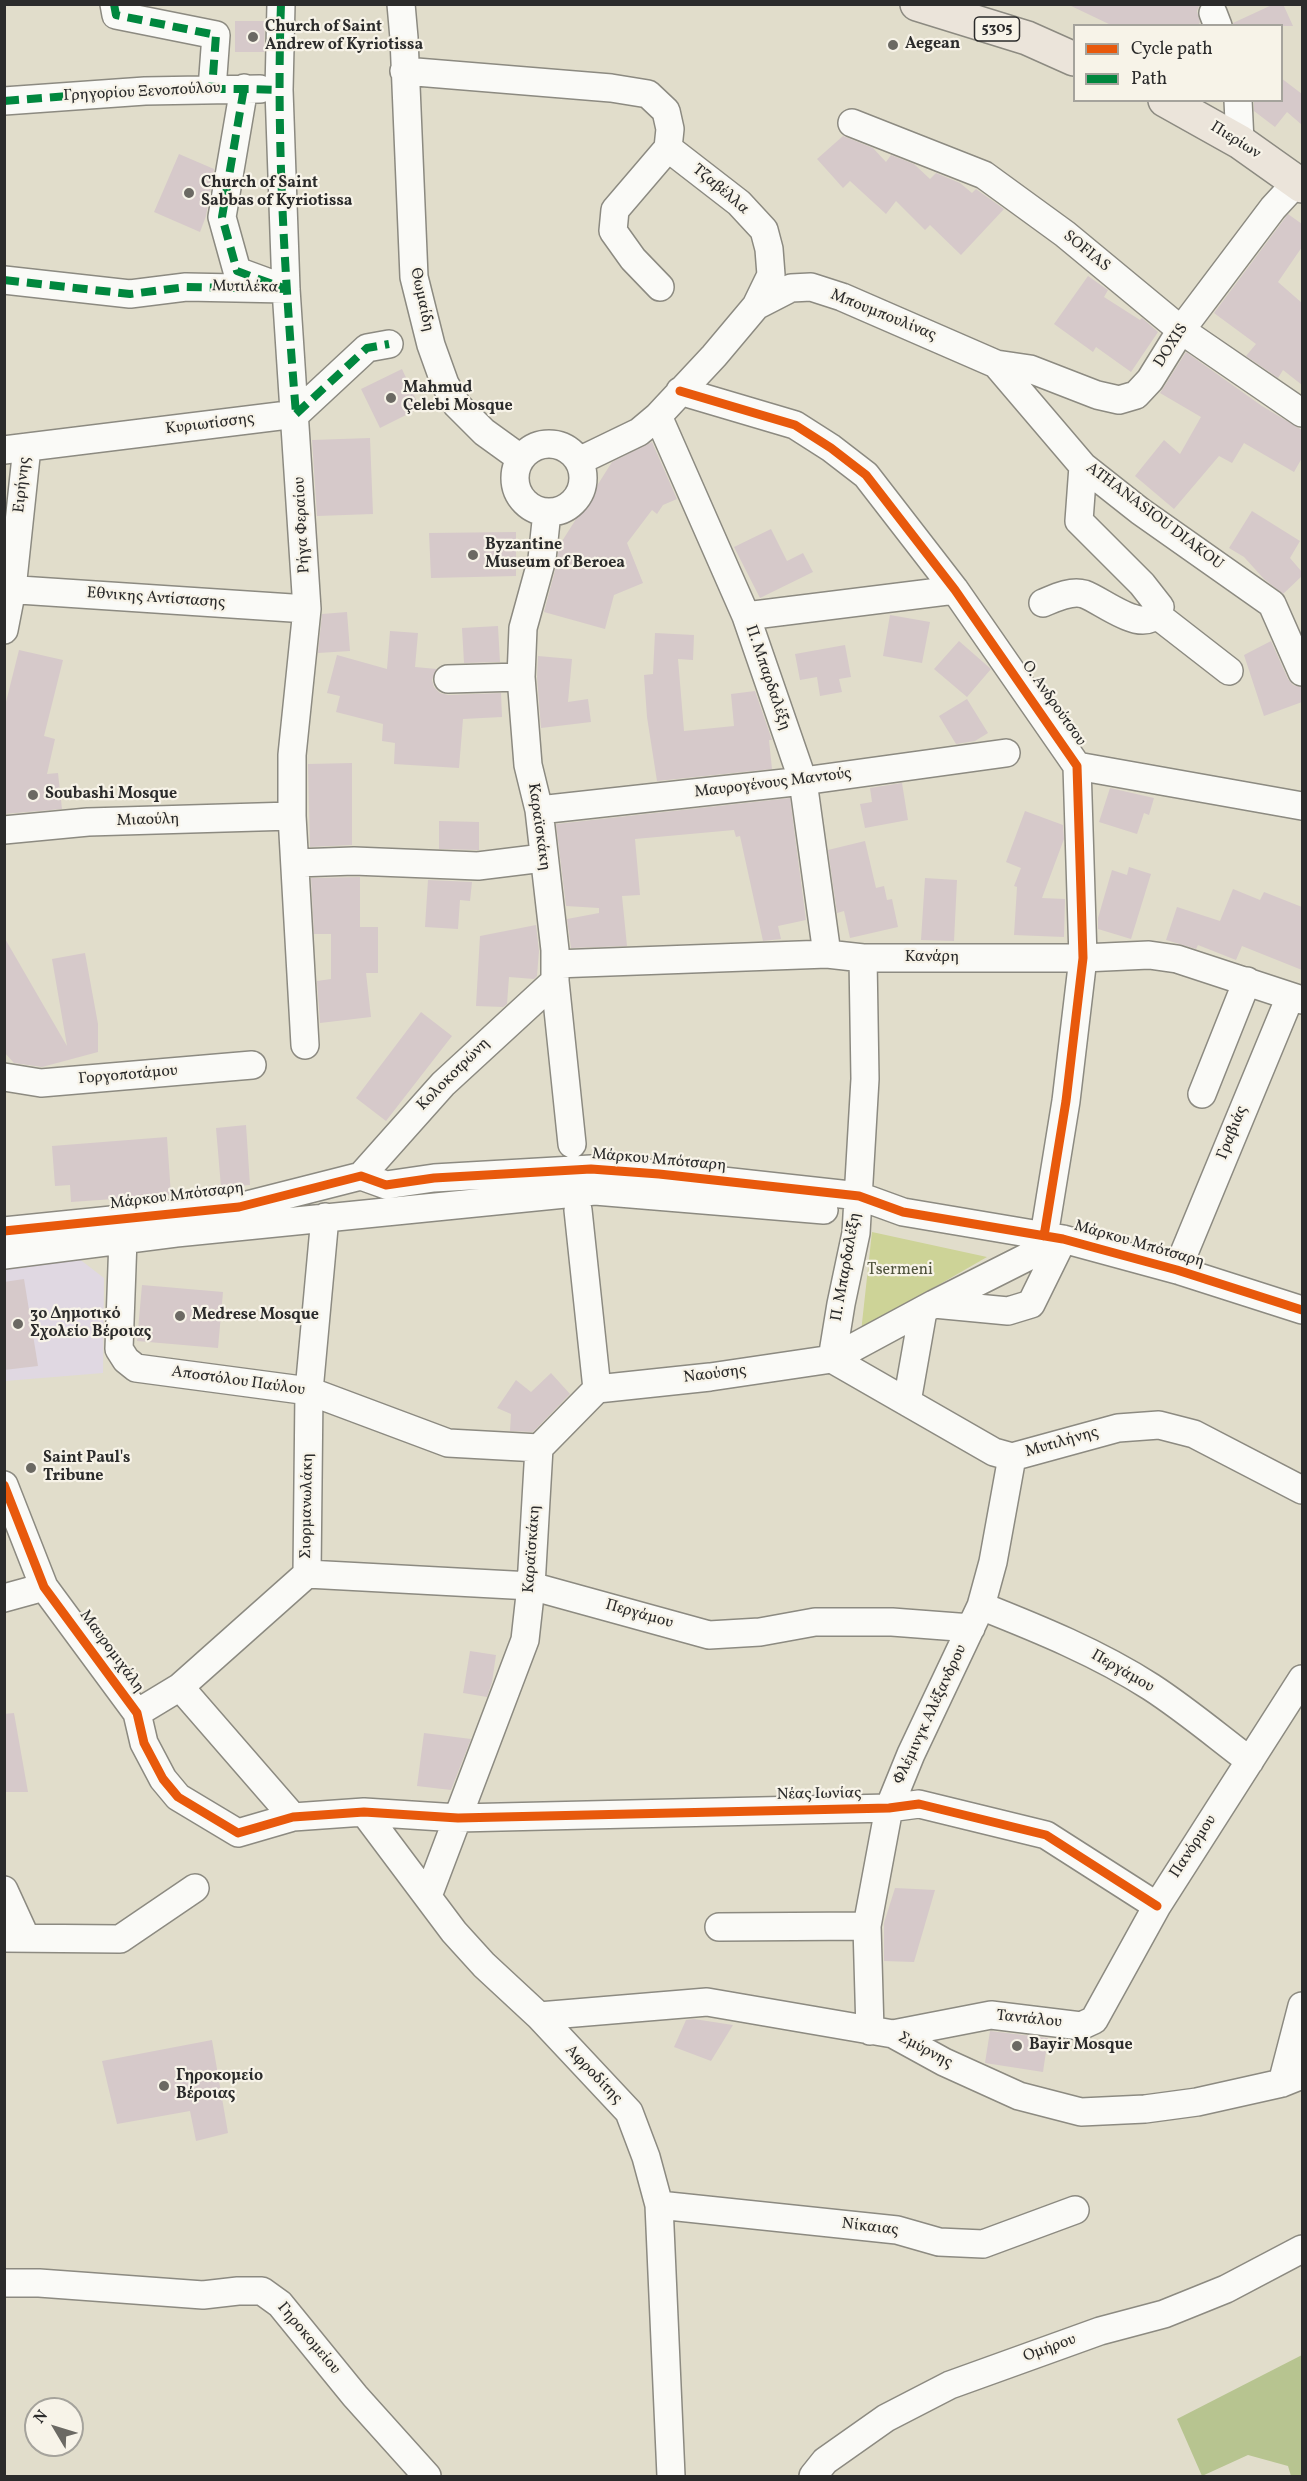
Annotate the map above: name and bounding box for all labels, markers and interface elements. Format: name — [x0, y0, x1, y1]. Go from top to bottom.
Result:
road number: 5305 — [974, 17, 1020, 41]
place label: Church of Saint Andrew of Kyriotissa — [265, 18, 423, 56]
legend — [1073, 24, 1283, 102]
marker: Church of Saint Andrew of Kyriotissa — [246, 30, 260, 44]
place label: Aegean — [905, 35, 960, 55]
text: Cycle path — [1131, 37, 1213, 62]
marker: Aegean — [886, 38, 900, 52]
text: Path — [1131, 67, 1167, 92]
street label: Γρηγορίου Ξενοπούλου — [63, 79, 221, 107]
street label: Πιερίων — [1206, 118, 1264, 164]
street label: Τζαβέλλα — [688, 161, 752, 219]
place label: Church of Saint Sabbas of Kyriotissa — [201, 174, 353, 212]
marker: Church of Saint Sabbas of Kyriotissa — [182, 186, 196, 200]
street label: SOFIAS — [1058, 227, 1114, 277]
street label: Θωμαίδη — [405, 266, 437, 334]
street label: Μυτιλέκα — [212, 278, 278, 298]
street label: Μπουμπουλίνας — [827, 286, 939, 346]
street label: DOXIS — [1151, 320, 1193, 372]
place label: Mahmud Çelebi Mosque — [403, 379, 513, 417]
marker: Mahmud Çelebi Mosque — [384, 391, 398, 405]
street label: Κυριωτίσσης — [165, 410, 255, 440]
street label: Ειρήνης — [11, 456, 35, 514]
street label: ATHANASIOU DIAKOU — [1082, 459, 1226, 575]
street label: Ρήγα Φεραίου — [291, 476, 315, 574]
place label: Byzantine Museum of Beroea — [485, 536, 625, 574]
marker: Byzantine Museum of Beroea — [466, 548, 480, 562]
street label: Εθνικης Αντίστασης — [86, 585, 226, 613]
street label: Π. Μπαρδαλέξη — [740, 623, 794, 733]
street label: Ο. Ανδρούτσου — [1016, 658, 1090, 750]
street label: Μαυρογένους Μαντούς — [693, 765, 853, 803]
street label: Καραϊσκάκη — [522, 782, 554, 872]
place label: Soubashi Mosque — [45, 785, 177, 805]
marker: Soubashi Mosque — [26, 788, 40, 802]
street label: Μιαούλη — [116, 810, 180, 832]
street label: Κανάρη — [905, 948, 959, 968]
street label: Κολοκοτρώνη — [414, 1035, 494, 1115]
street label: Γοργοποτάμου — [78, 1062, 178, 1090]
street label: Γραβιάς — [1214, 1103, 1252, 1163]
street label: Μάρκου Μπότσαρη — [591, 1146, 727, 1176]
street label: Μάρκου Μπότσαρη — [109, 1179, 245, 1215]
street label: Π. Μπαρδαλέξη — [828, 1211, 866, 1323]
street label: Μάρκου Μπότσαρη — [1072, 1217, 1206, 1273]
park label: Tsermeni — [867, 1261, 933, 1281]
place label: 3ο Δημοτικό Σχολείο Βέροιας — [30, 1305, 151, 1343]
place label: Medrese Mosque — [192, 1306, 319, 1326]
marker: Medrese Mosque — [173, 1309, 187, 1323]
marker: 3ο Δημοτικό Σχολείο Βέροιας — [11, 1317, 25, 1331]
street label: Ναούσης — [682, 1362, 748, 1388]
street label: Αποστόλου Παύλου — [170, 1363, 306, 1401]
street label: Mυτιλήνης — [1023, 1423, 1101, 1463]
place label: Saint Paul's Tribune — [43, 1449, 130, 1487]
street label: Σιορμανωλάκη — [297, 1453, 319, 1559]
marker: Saint Paul's Tribune — [24, 1461, 38, 1475]
street label: Καραϊσκάκη — [520, 1504, 546, 1594]
street label: Περγάμου — [603, 1596, 675, 1634]
street label: Μαυρομιχάλη — [74, 1607, 148, 1697]
street label: Φλέμινγκ Αλέξανδρου — [890, 1642, 972, 1788]
street label: Περγάμου — [1087, 1646, 1157, 1698]
street label: Νέας Ιωνίας — [777, 1785, 861, 1805]
street label: Πανόρμου — [1167, 1812, 1221, 1882]
street label: Ταντάλου — [995, 2007, 1063, 2033]
street label: Σμύρνης — [894, 2029, 956, 2073]
place label: Bayir Mosque — [1029, 2036, 1133, 2056]
marker: Bayir Mosque — [1010, 2039, 1024, 2053]
street label: Αφροδίτης — [560, 2042, 626, 2108]
place label: Γηροκομείο Βέροιας — [176, 2067, 263, 2105]
marker: Γηροκομείο Βέροιας — [157, 2079, 171, 2093]
street label: Νίκαιας — [841, 2215, 899, 2241]
street label: Γηροκομείου — [272, 2299, 344, 2379]
street label: Ομήρου — [1021, 2331, 1079, 2367]
north arrow — [24, 2397, 84, 2457]
text: N — [29, 2406, 54, 2429]

